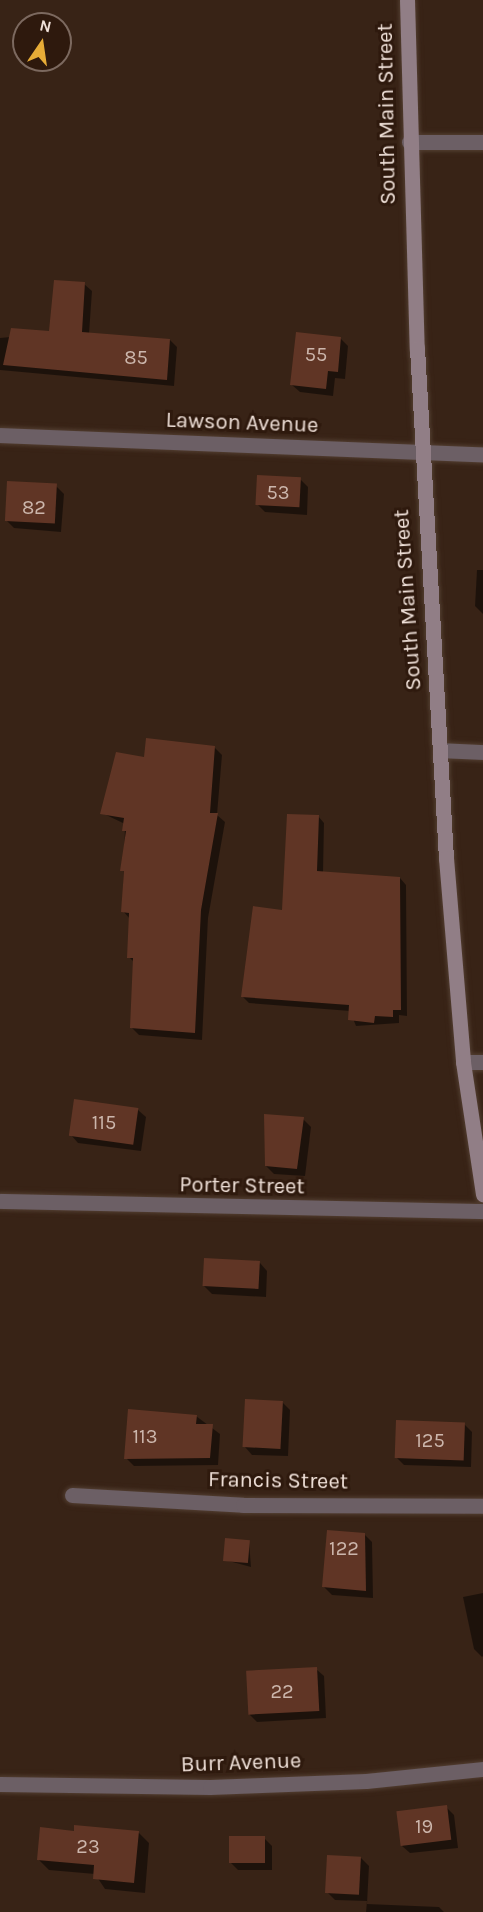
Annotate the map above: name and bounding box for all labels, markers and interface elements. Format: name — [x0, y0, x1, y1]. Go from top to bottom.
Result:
north arrow — [12, 12, 72, 72]
text: N — [38, 15, 53, 36]
street label: South Main Street — [372, 23, 402, 205]
house number: 55 — [305, 342, 327, 366]
house number: 85 — [124, 345, 148, 369]
street label: Lawson Avenue — [165, 407, 319, 439]
house number: 53 — [266, 480, 290, 504]
house number: 82 — [22, 495, 46, 519]
street label: South Main Street — [388, 508, 428, 692]
house number: 115 — [92, 1110, 116, 1134]
street label: Porter Street — [179, 1172, 305, 1200]
house number: 113 — [132, 1424, 158, 1448]
house number: 125 — [415, 1428, 445, 1452]
street label: Francis Street — [208, 1467, 348, 1495]
house number: 122 — [329, 1536, 359, 1560]
house number: 22 — [270, 1679, 294, 1703]
street label: Burr Avenue — [180, 1748, 302, 1778]
house number: 19 — [415, 1814, 433, 1838]
house number: 23 — [76, 1834, 100, 1858]

